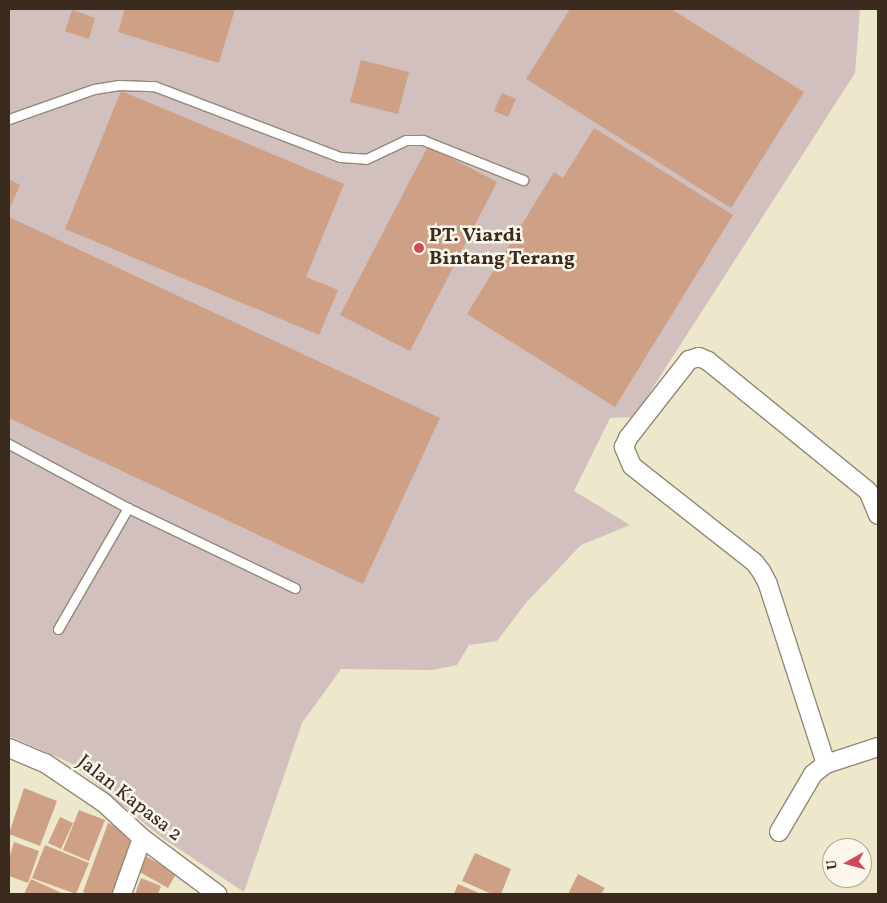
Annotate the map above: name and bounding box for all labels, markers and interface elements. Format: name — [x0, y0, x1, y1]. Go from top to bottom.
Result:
place label: PT. Viardi Bintang Terang — [429, 225, 575, 272]
marker: PT. Viardi Bintang Terang — [413, 242, 425, 254]
street label: Jalan Kapasa 2 — [72, 751, 186, 847]
north arrow — [822, 838, 872, 888]
text: U — [823, 859, 843, 871]

